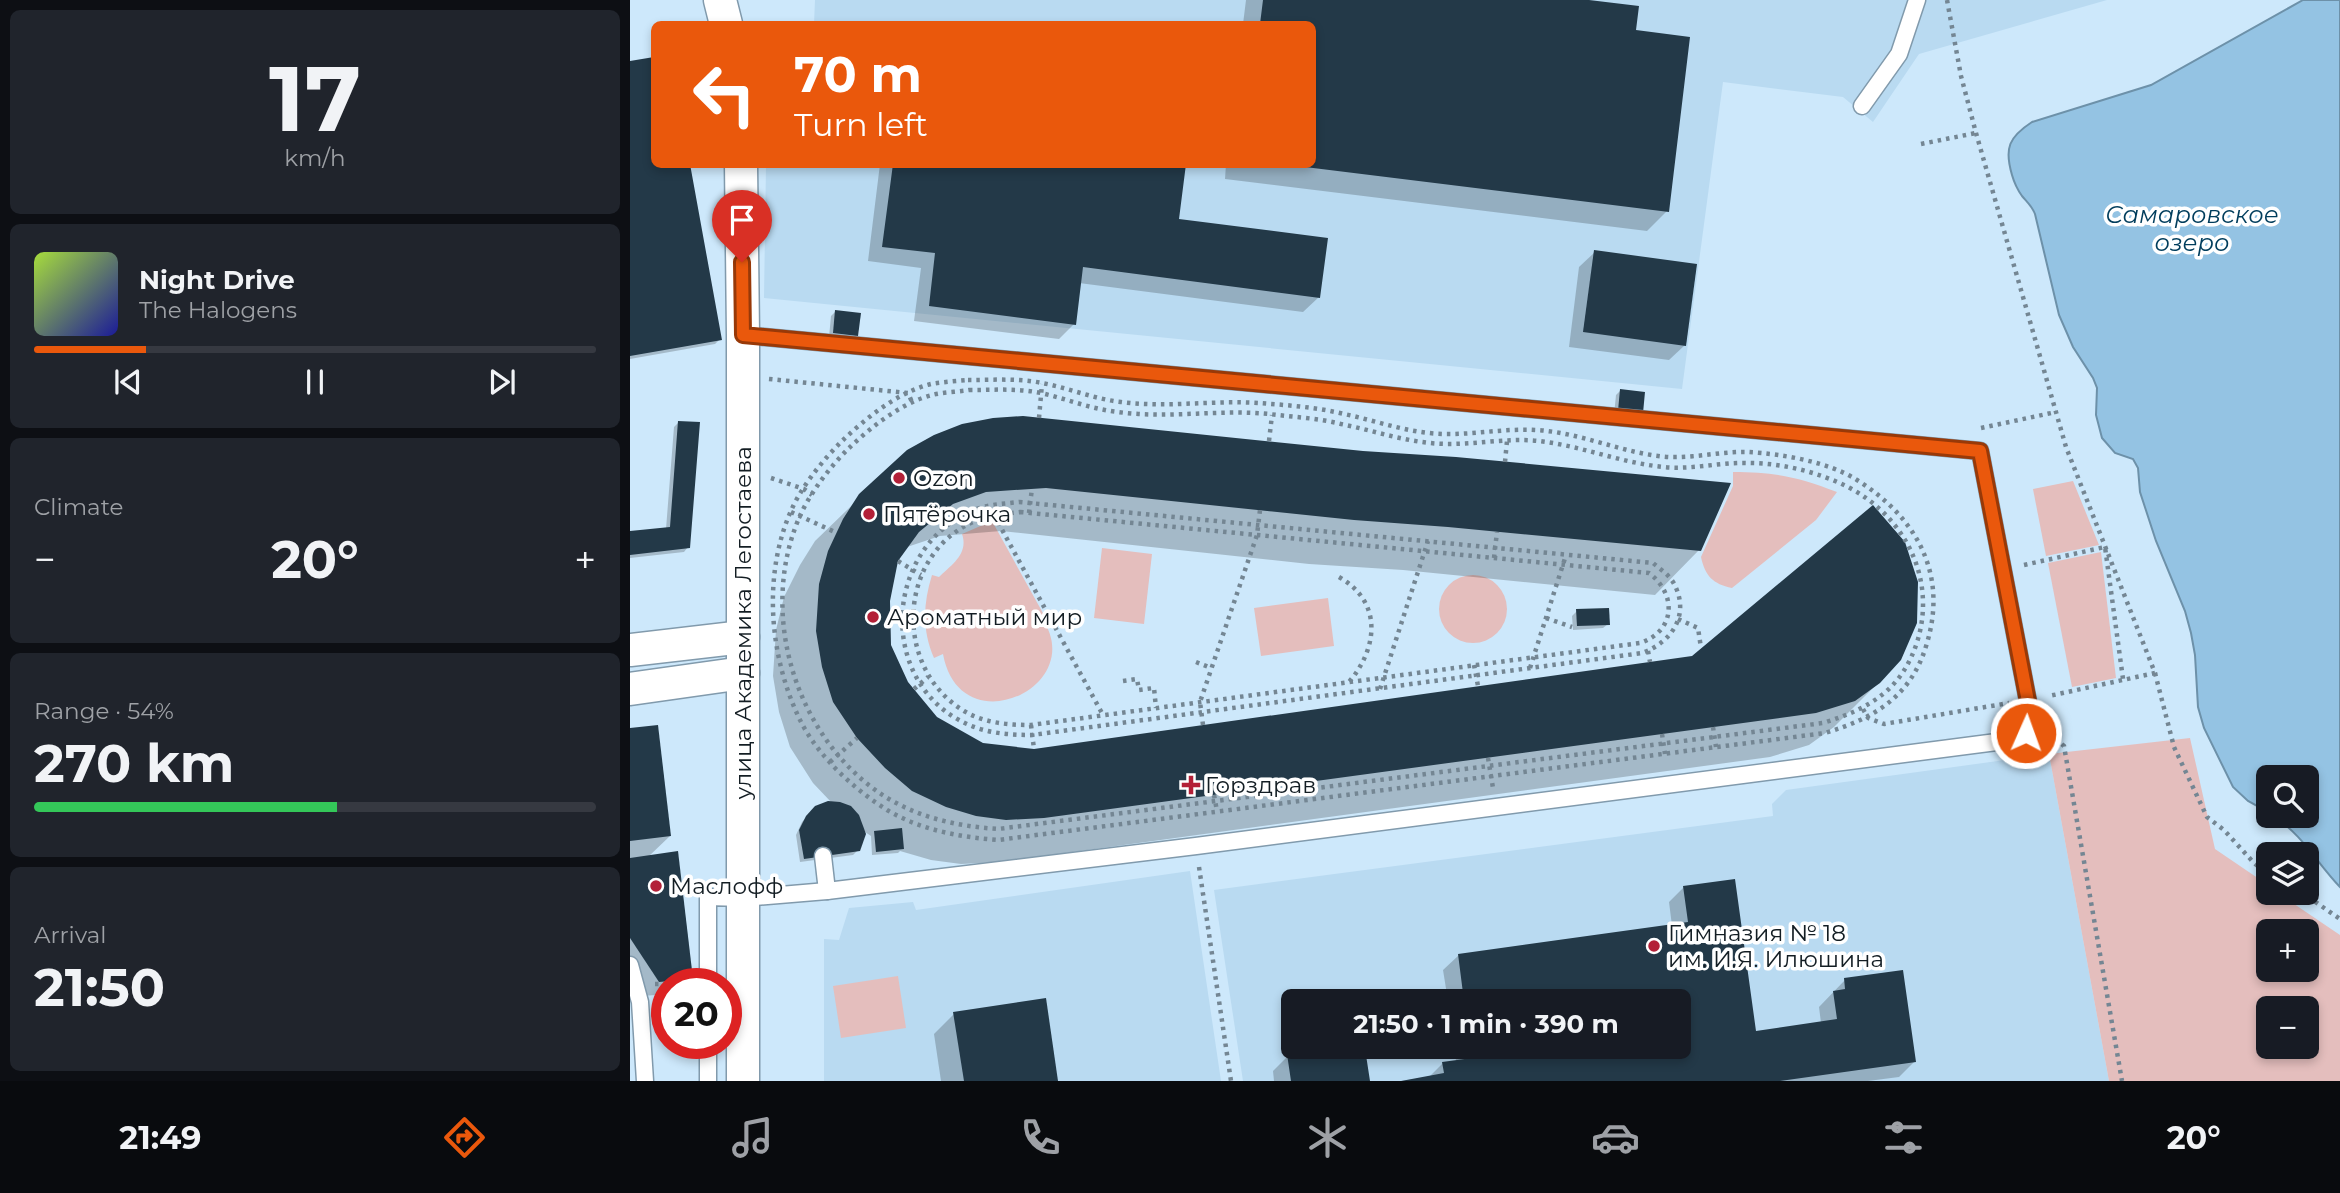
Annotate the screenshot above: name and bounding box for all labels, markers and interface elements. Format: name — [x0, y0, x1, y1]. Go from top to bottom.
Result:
text: 17 — [269, 43, 361, 154]
text: 70 m — [794, 45, 922, 104]
icon: left — [679, 49, 770, 140]
text: Turn left — [794, 105, 928, 144]
text: km/h — [284, 144, 346, 172]
pin — [712, 190, 772, 262]
water label: Самаровское озеро — [2105, 200, 2279, 257]
icon: arrive — [723, 201, 761, 239]
text: Night Drive — [139, 264, 295, 296]
text: The Halogens — [139, 296, 297, 324]
icon: previous — [109, 363, 147, 401]
icon: pause — [296, 363, 334, 401]
icon: next — [483, 363, 521, 401]
street label: улица Академика Легостаева — [729, 446, 757, 801]
place label: Ozon — [913, 464, 974, 492]
marker: Ozon — [891, 470, 907, 486]
text: Climate — [34, 493, 123, 521]
place label: Пятёрочка — [883, 500, 1011, 528]
marker: Пятёрочка — [861, 506, 877, 522]
text: 20° — [271, 528, 359, 591]
text: − — [34, 536, 56, 583]
text: + — [574, 536, 596, 583]
place label: Ароматный мир — [887, 603, 1082, 631]
marker: Ароматный мир — [865, 609, 881, 625]
position arrow — [1989, 696, 2063, 770]
text: Range · 54% — [34, 697, 174, 725]
text: 270 km — [34, 732, 234, 795]
map controls — [2256, 765, 2319, 1059]
button: search — [2256, 765, 2319, 828]
place label: Горздрав — [1205, 771, 1316, 799]
marker: Горздрав — [1183, 777, 1199, 793]
button: layers — [2256, 842, 2319, 905]
place label: Маслофф — [670, 872, 783, 900]
marker: Маслофф — [648, 878, 664, 894]
place label: Гимназия № 18 им. И.Я. Илюшина — [1668, 919, 1884, 973]
button: + — [2256, 919, 2319, 982]
text: Arrival — [34, 921, 107, 949]
marker: Гимназия № 18 им. И.Я. Илюшина — [1646, 938, 1662, 954]
text: 21:50 — [34, 956, 165, 1019]
speed limit sign: 20 — [651, 968, 742, 1059]
button: − — [2256, 996, 2319, 1059]
text: 21:50 · 1 min · 390 m — [1353, 1008, 1619, 1040]
icon: directions — [440, 1113, 489, 1162]
icon: music — [728, 1113, 777, 1162]
icon: phone — [1016, 1113, 1065, 1162]
icon: climate — [1303, 1113, 1352, 1162]
icon: car — [1591, 1113, 1640, 1162]
icon: filters — [1879, 1113, 1928, 1162]
text: 21:49 — [119, 1118, 201, 1157]
text: 20° — [2167, 1118, 2221, 1157]

